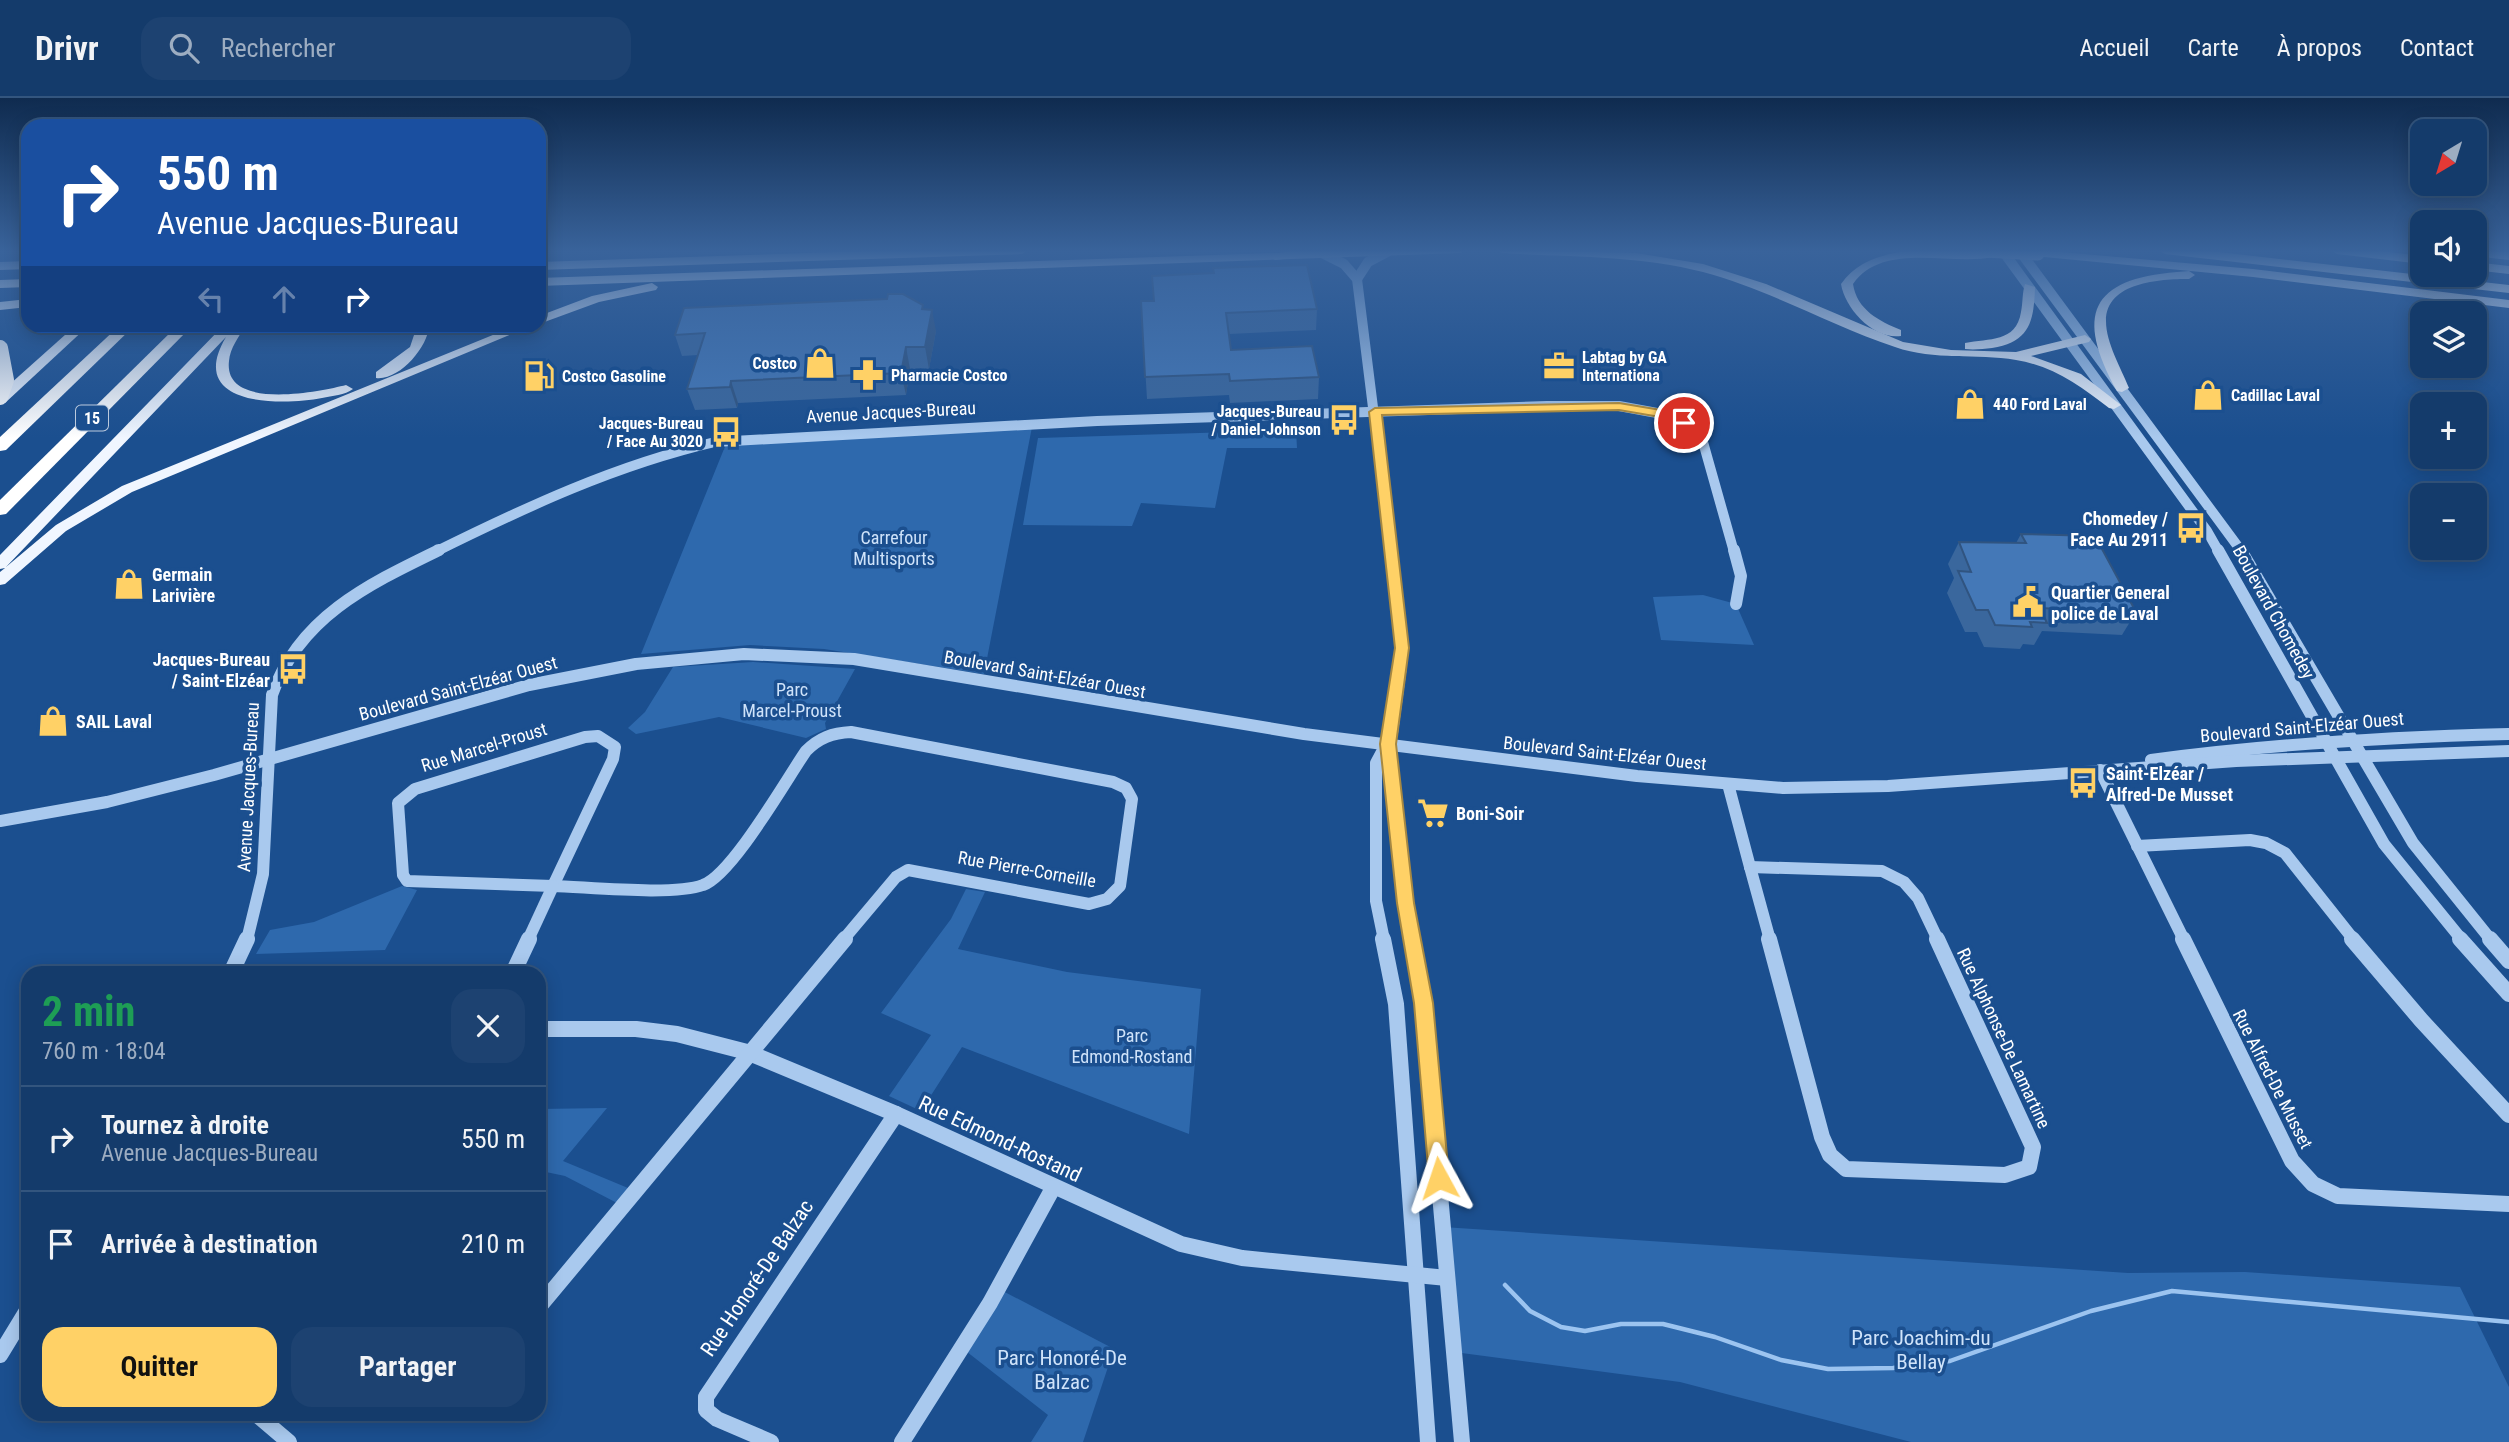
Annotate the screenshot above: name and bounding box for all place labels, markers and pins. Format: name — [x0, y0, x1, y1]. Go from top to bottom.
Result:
shop icon: Costco — [803, 346, 837, 380]
place label: Labtag by GA Internationa — [1582, 348, 1667, 385]
office icon: Labtag by GA Internationa — [1542, 349, 1576, 383]
place label: Costco — [752, 354, 797, 373]
pharmacy icon: Pharmacie Costco — [851, 358, 885, 392]
fuel station icon: Costco Gasoline — [522, 359, 556, 393]
place label: Pharmacie Costco — [891, 366, 1008, 385]
place label: Costco Gasoline — [562, 367, 666, 386]
shop icon: Cadillac Laval — [2191, 378, 2225, 412]
place label: Cadillac Laval — [2231, 386, 2320, 405]
shop icon: 440 Ford Laval — [1953, 387, 1987, 421]
pin — [1654, 393, 1714, 453]
place label: 440 Ford Laval — [1993, 395, 2087, 414]
place label: Jacques-Bureau / Daniel-Johnson — [1210, 402, 1321, 439]
bus stop icon: Jacques-Bureau / Daniel-Johnson — [1327, 403, 1361, 437]
place label: Jacques-Bureau / Face Au 3020 — [599, 414, 703, 451]
bus stop icon: Jacques-Bureau / Face Au 3020 — [709, 415, 743, 449]
place label: Chomedey / Face Au 2911 — [2070, 508, 2168, 550]
bus stop icon: Chomedey / Face Au 2911 — [2174, 511, 2208, 545]
place label: Germain Larivière — [152, 564, 216, 606]
shop icon: Germain Larivière — [112, 567, 146, 601]
place label: Quartier General police de Laval — [2051, 582, 2170, 624]
public building icon: Quartier General police de Laval — [2011, 585, 2045, 619]
place label: Jacques-Bureau / Saint-Elzéar — [153, 649, 270, 691]
bus stop icon: Jacques-Bureau / Saint-Elzéar — [276, 652, 310, 686]
shop icon: SAIL Laval — [36, 704, 70, 738]
place label: SAIL Laval — [76, 711, 152, 732]
place label: Saint-Elzéar / Alfred-De Musset — [2106, 763, 2233, 805]
bus stop icon: Saint-Elzéar / Alfred-De Musset — [2066, 766, 2100, 800]
supermarket icon: Boni-Soir — [1416, 796, 1450, 830]
place label: Boni-Soir — [1456, 803, 1524, 824]

